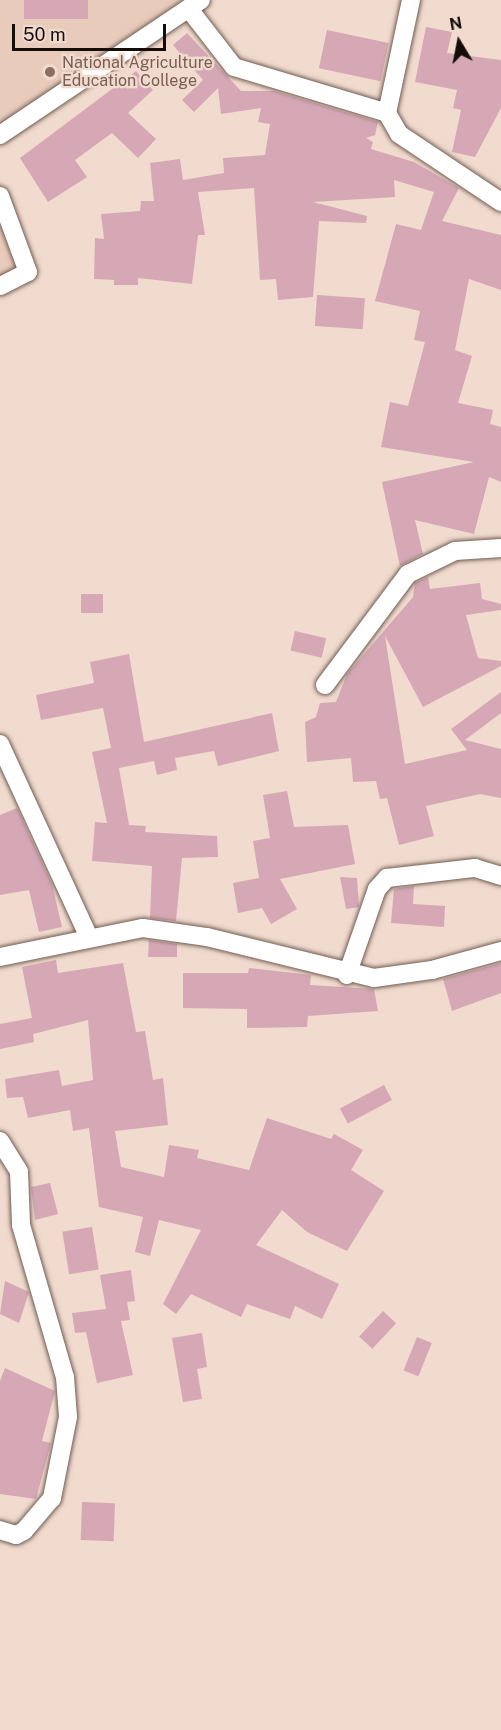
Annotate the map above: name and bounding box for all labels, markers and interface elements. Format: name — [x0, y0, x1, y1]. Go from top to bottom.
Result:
scale bar — [15, 12, 170, 50]
north arrow — [429, 12, 489, 72]
text: N — [448, 13, 464, 34]
text: 50 m — [23, 24, 66, 45]
place label: National Agriculture Education College — [62, 53, 213, 91]
marker: National Agriculture Education College — [43, 65, 57, 79]

